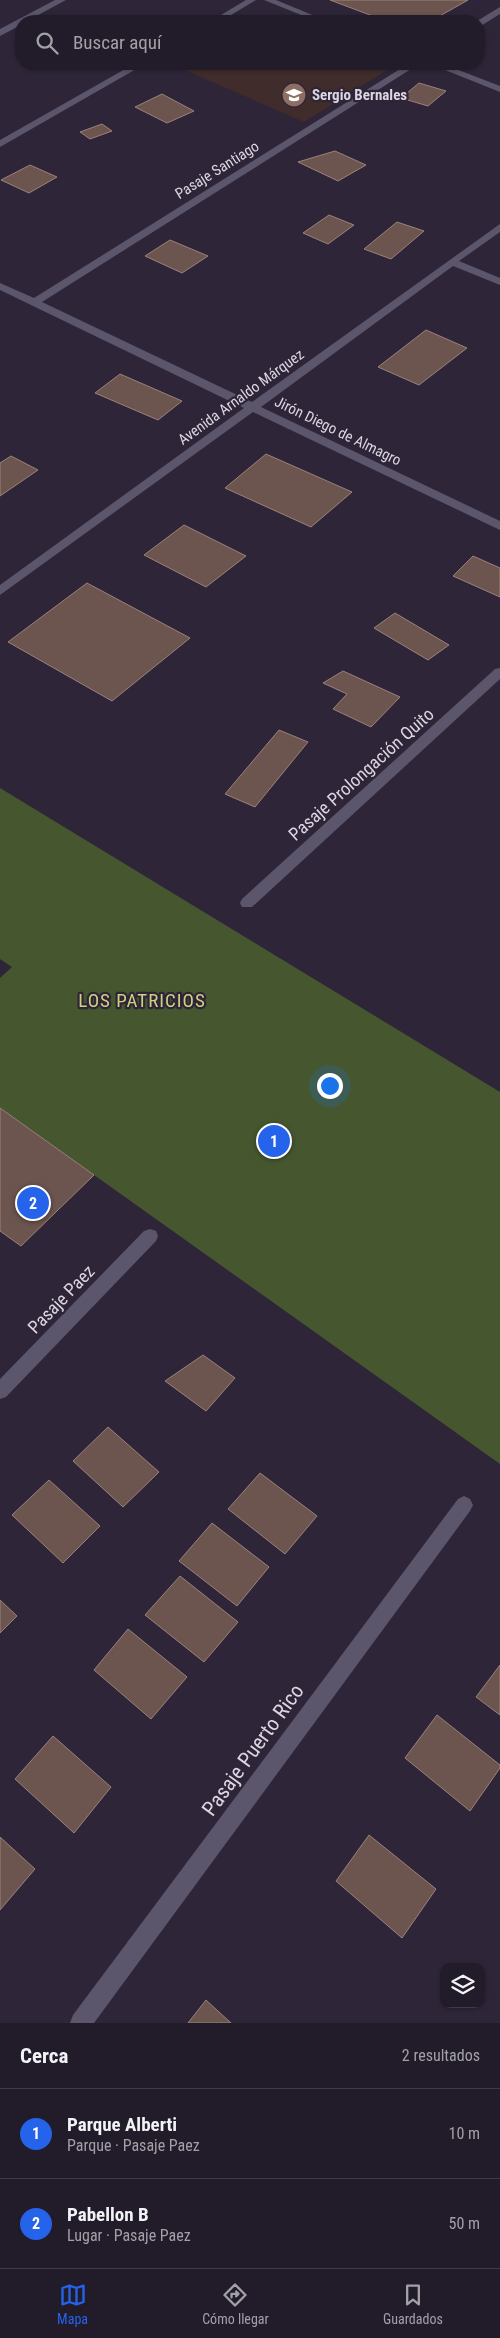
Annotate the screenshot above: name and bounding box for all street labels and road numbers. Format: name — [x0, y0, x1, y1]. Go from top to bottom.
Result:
street label: Pasaje Santiago — [172, 137, 262, 203]
street label: Avenida Arnaldo Márquez — [175, 345, 307, 449]
street label: Jirón Diego de Almagro — [272, 393, 404, 469]
street label: Pasaje Prolongación Quito — [284, 703, 438, 845]
street label: Pasaje Paez — [23, 1260, 99, 1338]
street label: Pasaje Puerto Rico — [197, 1680, 309, 1820]

